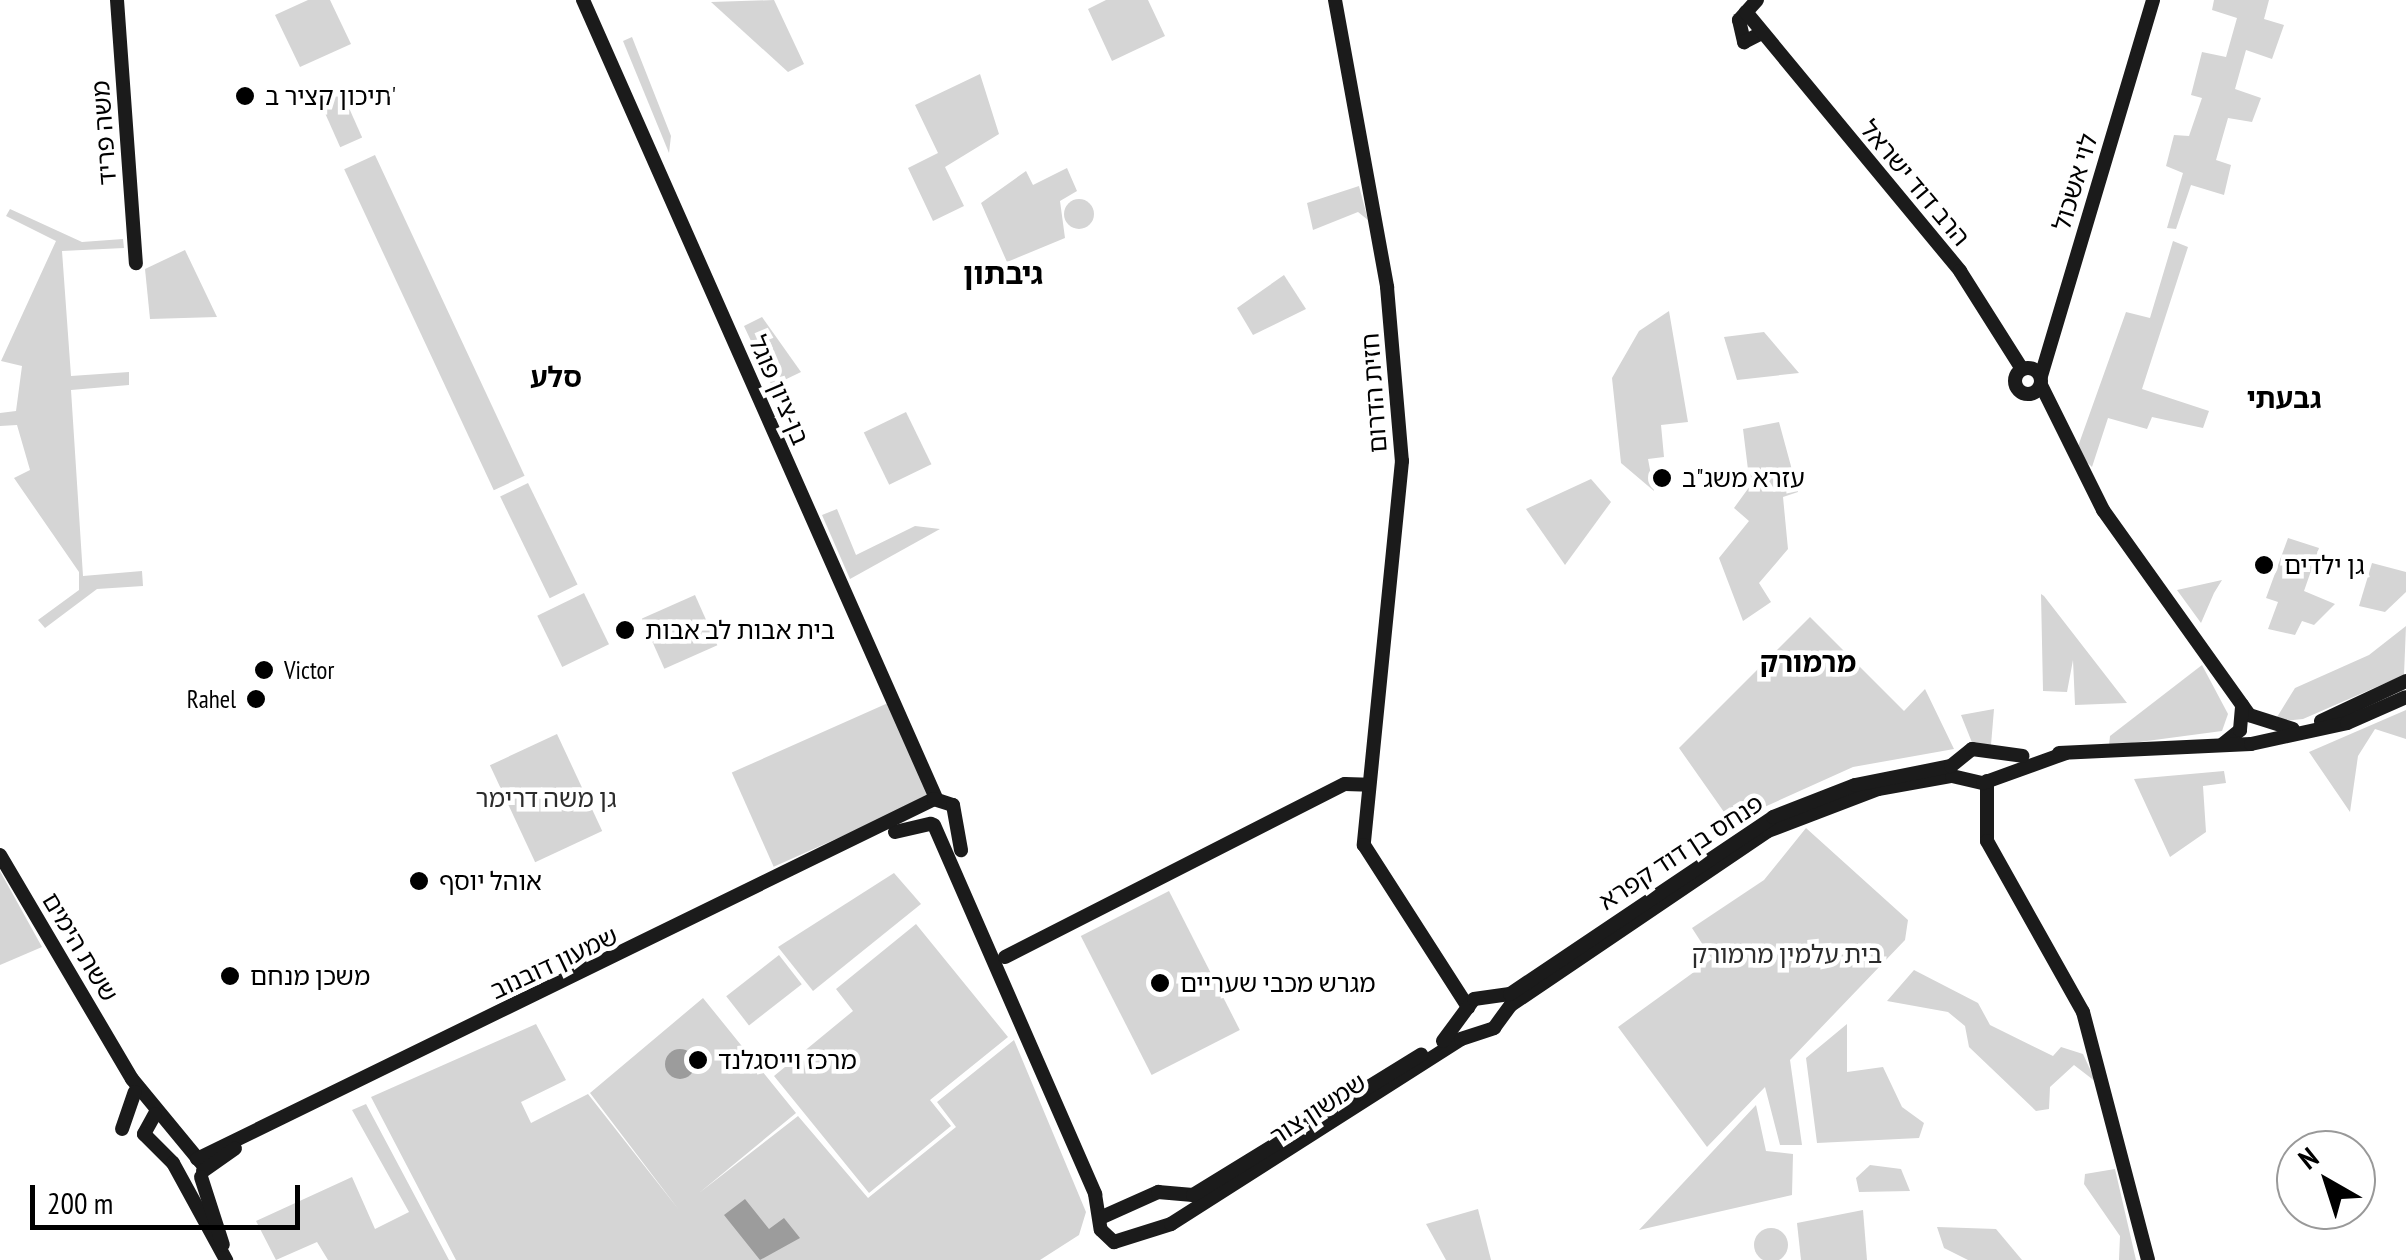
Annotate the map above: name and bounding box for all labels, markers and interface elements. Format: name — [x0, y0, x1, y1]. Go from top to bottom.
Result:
street label: משה פריד — [85, 80, 123, 186]
place label: תיכון קציר ב' — [265, 81, 396, 111]
marker: תיכון קציר ב' — [234, 85, 256, 107]
street label: הרב דוד ישראל — [1854, 114, 1976, 252]
street label: לוי אשכול — [2046, 130, 2104, 234]
district label: גיבתון — [963, 255, 1043, 291]
street label: בן-ציון פוגל — [742, 331, 816, 449]
street label: חזית הדרום — [1355, 332, 1393, 454]
district label: סלע — [530, 360, 582, 394]
district label: גבעתי — [2246, 381, 2322, 415]
place label: עזרא משג"ב — [1682, 463, 1805, 493]
marker: עזרא משג"ב — [1651, 467, 1673, 489]
place label: גן ילדים — [2284, 550, 2365, 580]
marker: גן ילדים — [2253, 554, 2275, 576]
place label: בית אבות לב אבות — [645, 615, 835, 645]
marker: בית אבות לב אבות — [614, 619, 636, 641]
district label: מרמורק — [1760, 645, 1856, 679]
place label: Victor — [284, 655, 334, 685]
marker: Victor — [253, 659, 275, 681]
place label: Rahel — [187, 684, 236, 714]
marker: Rahel — [245, 688, 267, 710]
park label: גן משה דרימר — [475, 783, 617, 813]
street label: פנחס בן דוד קפרא — [1593, 788, 1769, 916]
place label: אוהל יוסף — [439, 866, 542, 896]
marker: אוהל יוסף — [408, 870, 430, 892]
street label: ששת הימים — [36, 887, 124, 1007]
street label: שמעון דובנוב — [486, 920, 622, 1006]
park label: בית עלמין מרמורק — [1692, 939, 1882, 969]
place label: משכן מנחם — [250, 961, 370, 991]
marker: משכן מנחם — [219, 965, 241, 987]
place label: מגרש מכבי שעריים — [1180, 968, 1376, 998]
marker: מגרש מכבי שעריים — [1149, 972, 1171, 994]
place label: מרכז וייסגלנד — [718, 1045, 857, 1075]
marker: מרכז וייסגלנד — [687, 1049, 709, 1071]
street label: שמשון צור — [1264, 1067, 1372, 1151]
north arrow — [2276, 1130, 2376, 1230]
text: N — [2291, 1139, 2326, 1177]
scale bar — [35, 1165, 305, 1227]
text: 200 m — [47, 1183, 113, 1222]

